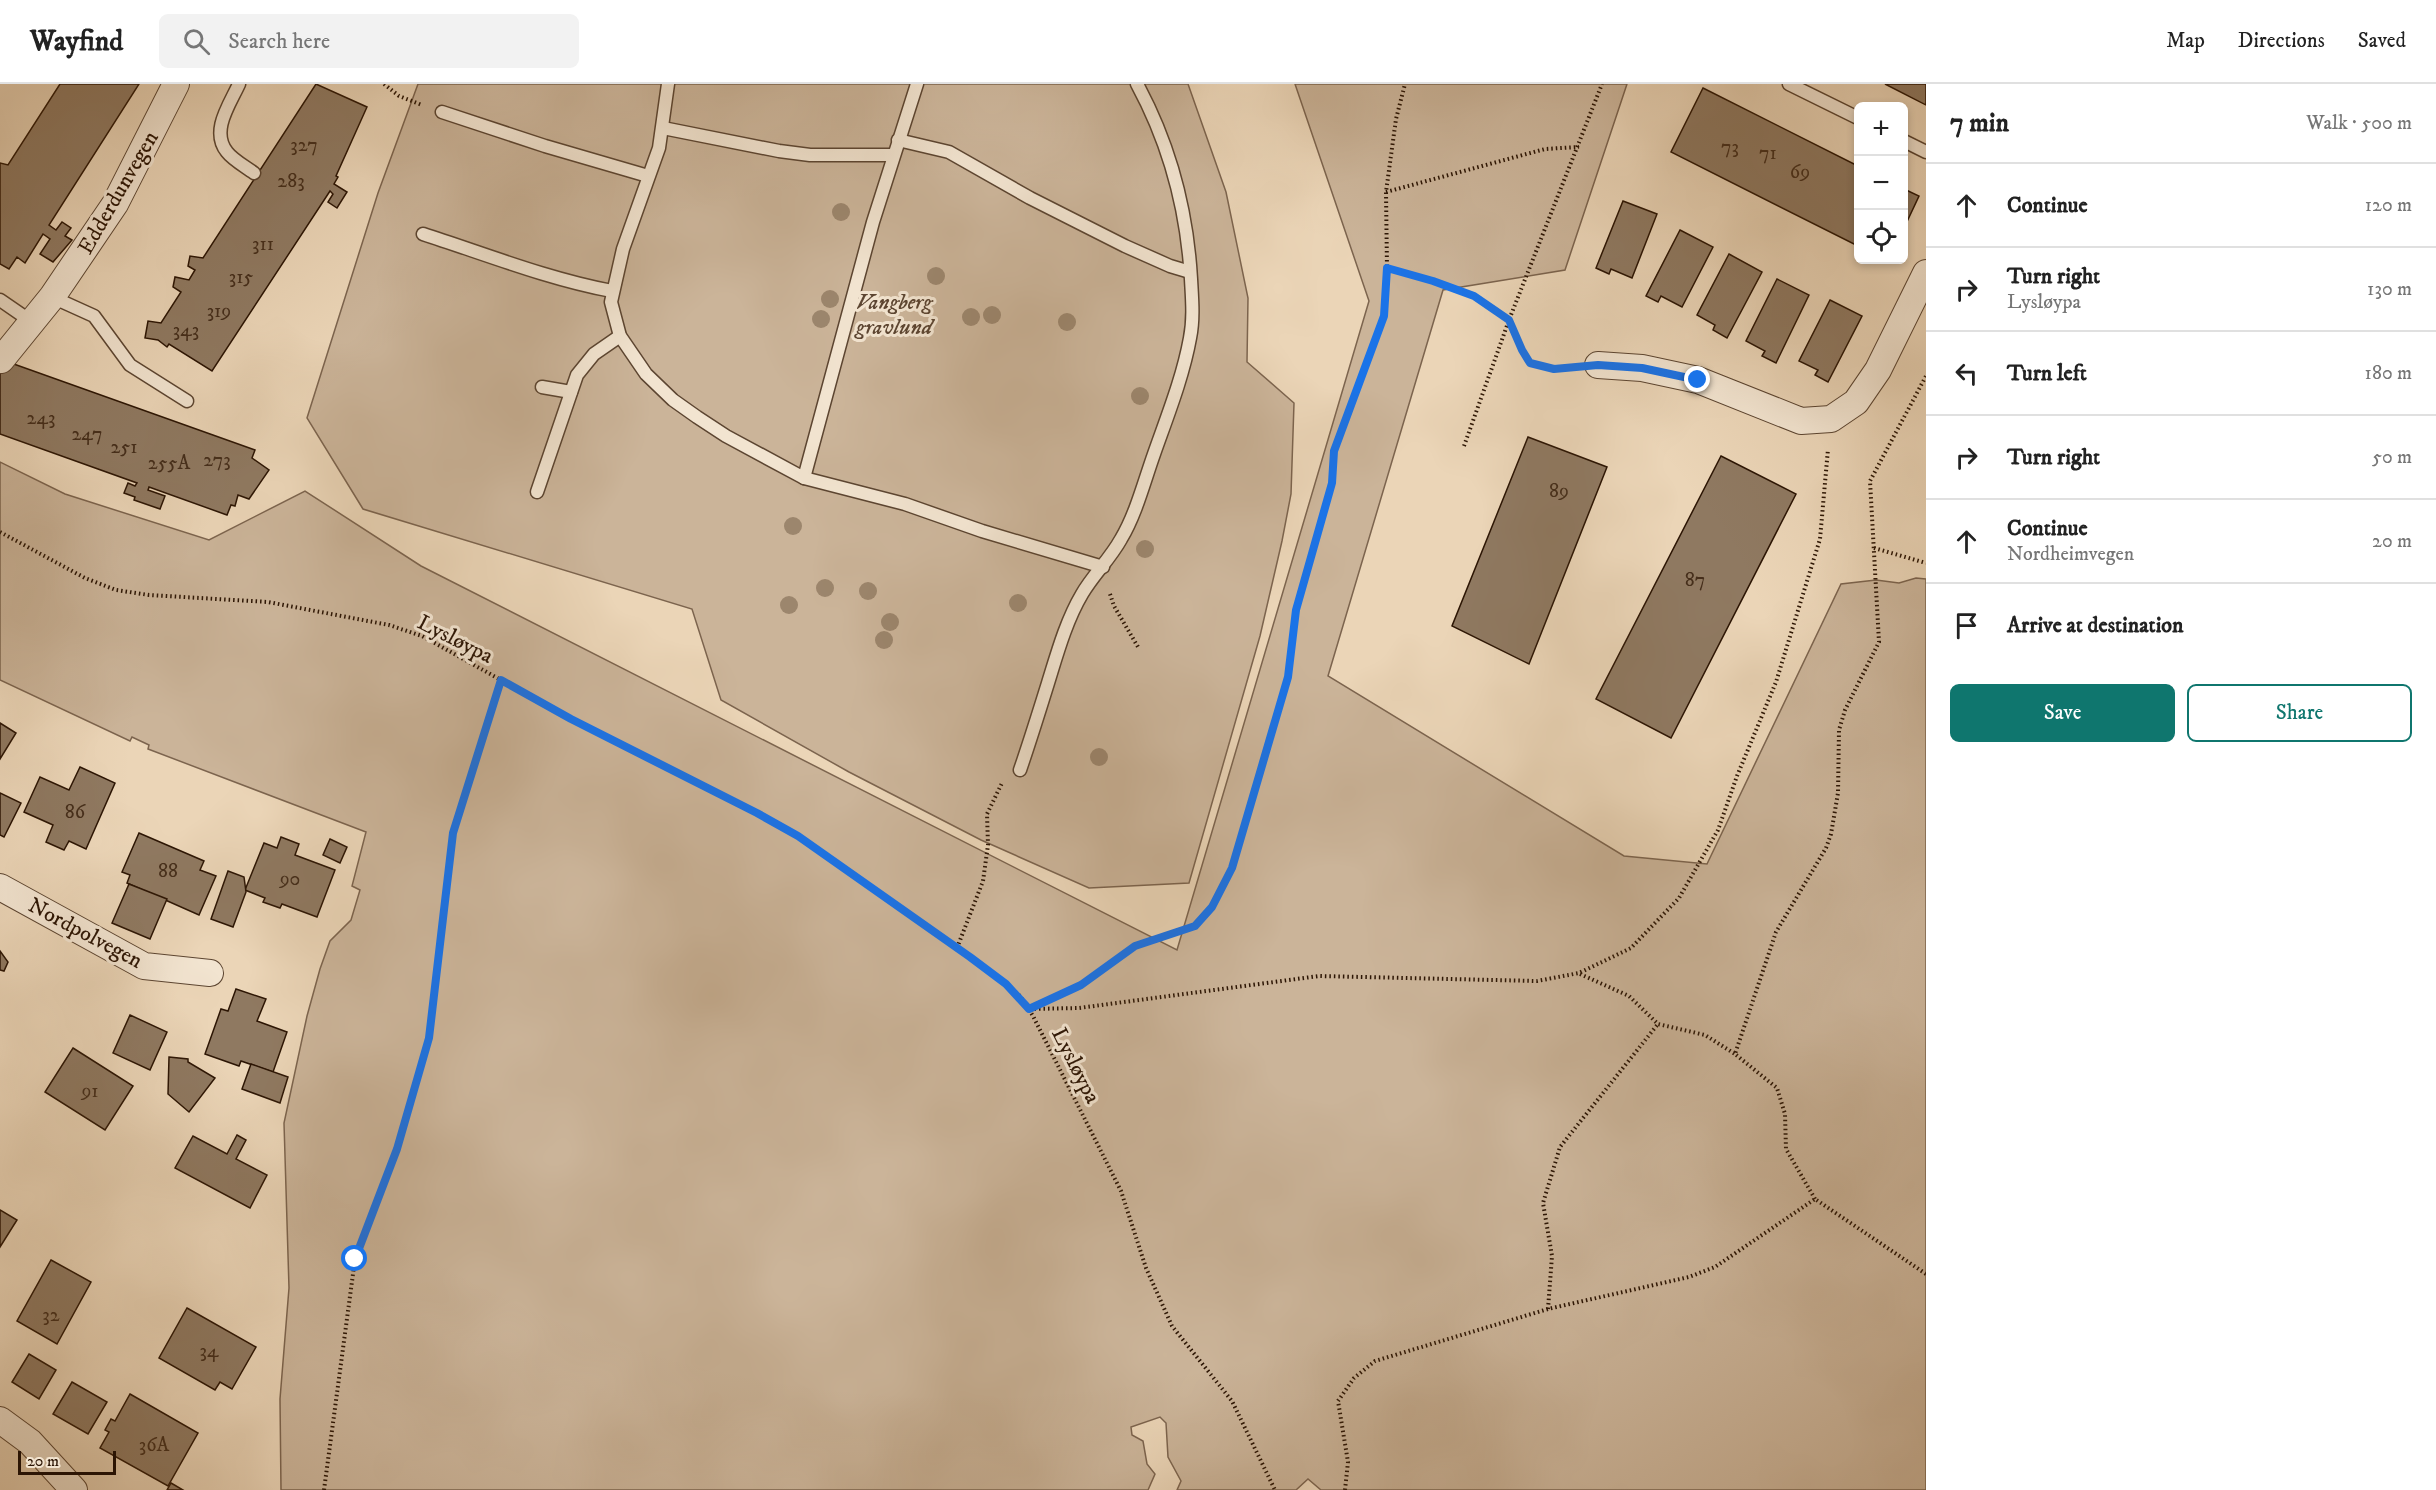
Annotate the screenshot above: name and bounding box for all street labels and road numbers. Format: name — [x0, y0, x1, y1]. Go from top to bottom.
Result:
street label: Edderdunvegen — [72, 126, 165, 259]
street label: Lysløypa — [413, 609, 498, 670]
street label: Nordpolvegen — [24, 892, 147, 975]
street label: Lysløypa — [1045, 1023, 1106, 1109]

